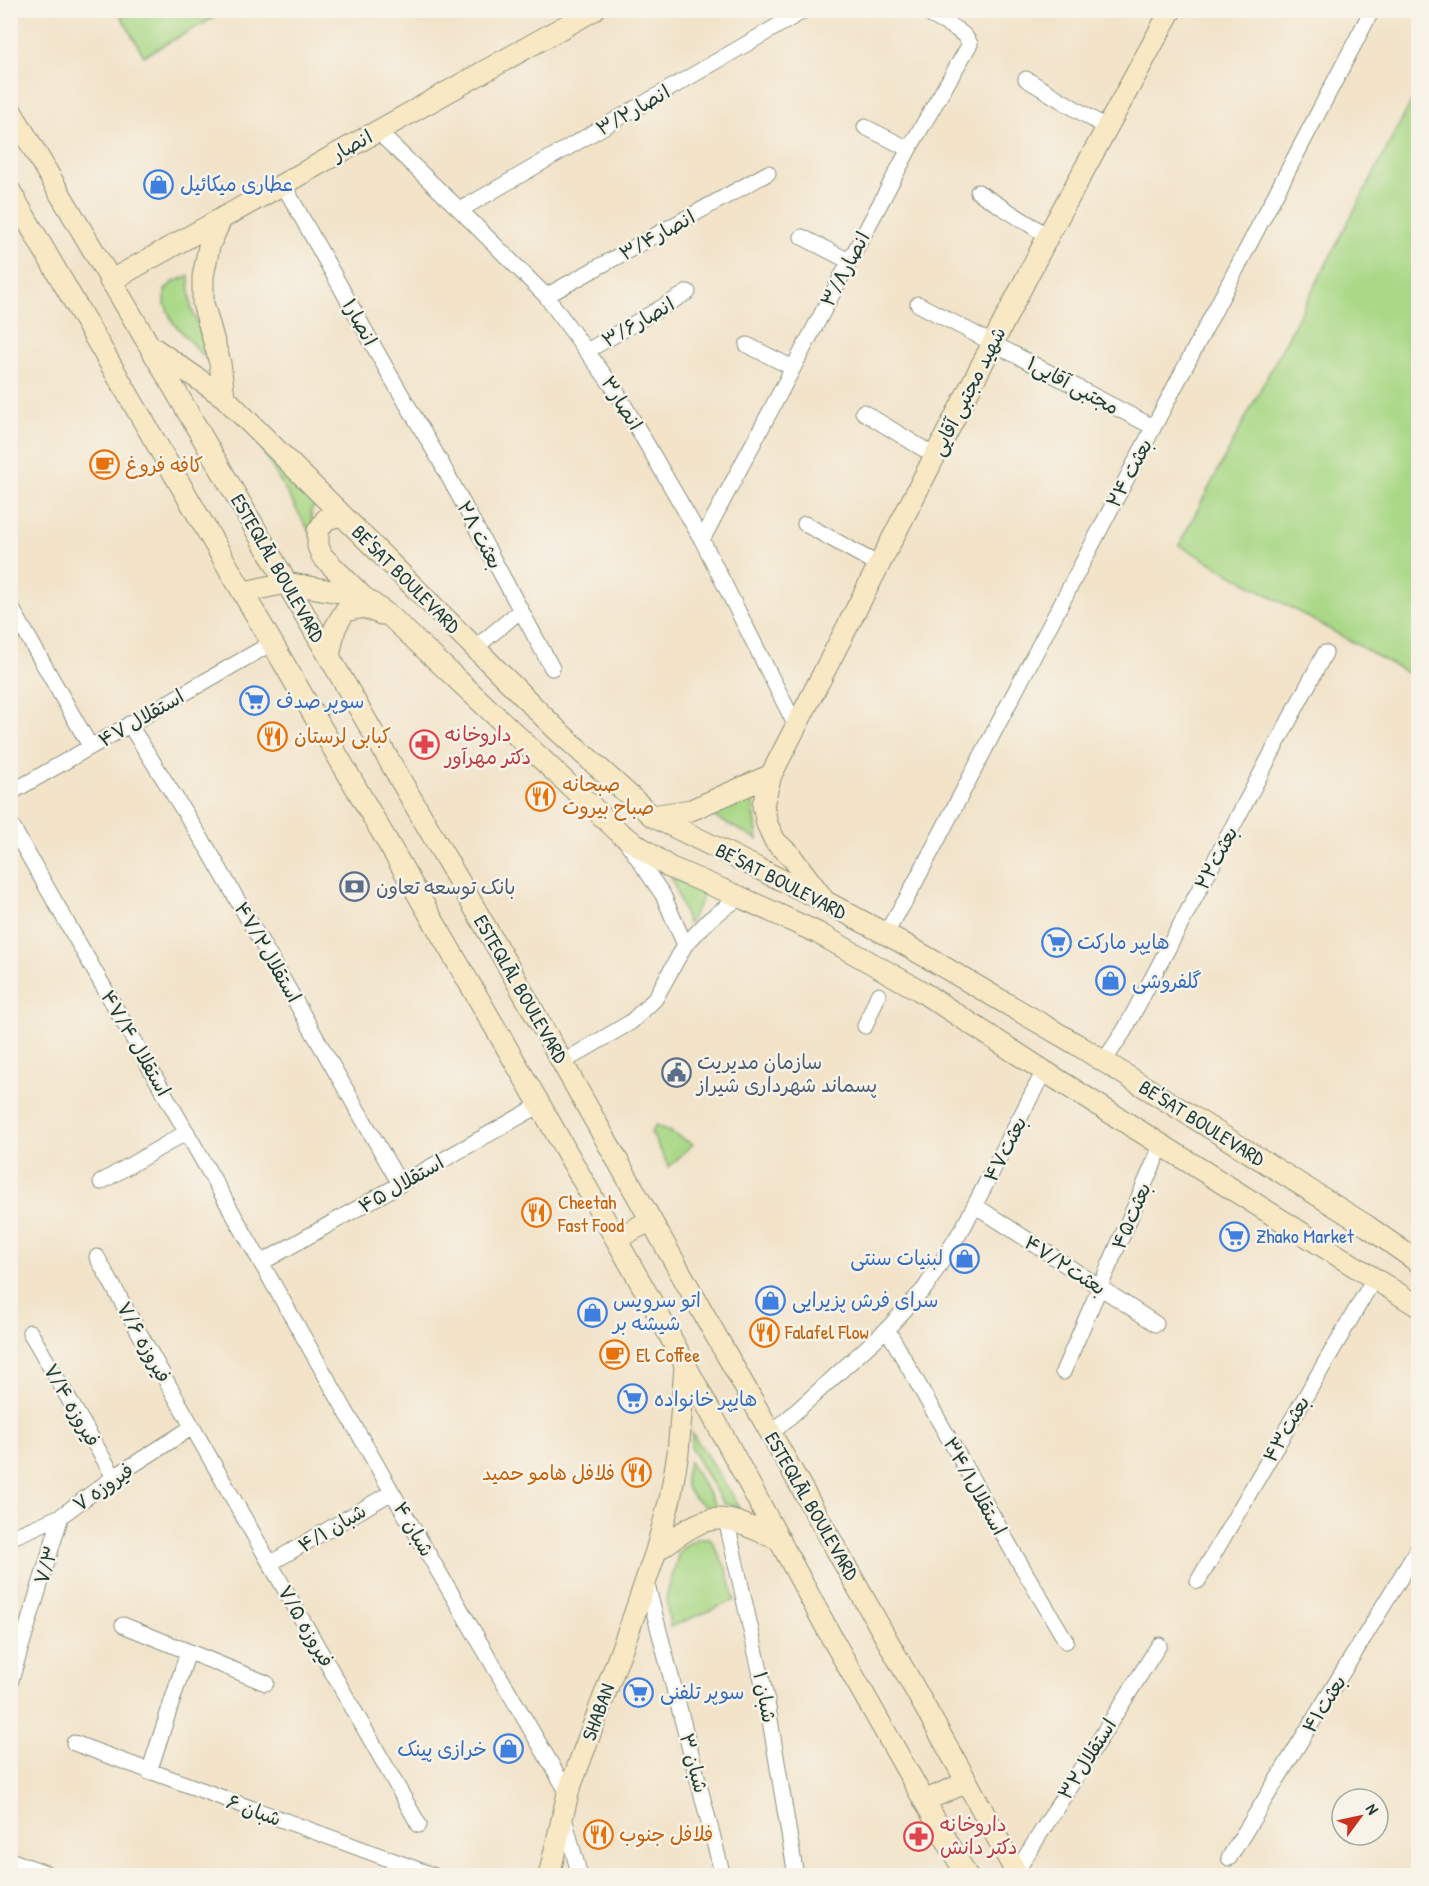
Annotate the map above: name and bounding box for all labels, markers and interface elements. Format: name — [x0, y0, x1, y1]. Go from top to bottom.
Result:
street label: انصار۳/۲ — [591, 78, 675, 142]
street label: انصار — [325, 122, 377, 168]
shop icon: عطاری میکائیل — [143, 168, 175, 200]
place label: عطاری میکائیل — [180, 170, 293, 197]
street label: انصار۳/۴ — [614, 203, 699, 266]
street label: انصار۳/۸ — [813, 226, 876, 311]
street label: انصار۳/۶ — [596, 290, 679, 353]
street label: انصار۱ — [336, 293, 384, 350]
street label: شهید مجتبی آقایی — [923, 322, 1012, 460]
street label: مجتبی آقایی۱ — [1022, 349, 1124, 420]
street label: انصار۳ — [595, 370, 650, 435]
street label: بعثت ۲۴ — [1099, 434, 1158, 512]
cafe icon: کافه فروغ — [88, 449, 120, 481]
place label: کافه فروغ — [125, 451, 203, 479]
street label: ESTEQLĀL BOULEVARD — [225, 489, 332, 647]
street label: بعثت ۲۸ — [451, 496, 510, 574]
street label: BE'SAT BOULEVARD — [346, 518, 467, 639]
street label: ۴۷ استقلال — [93, 682, 189, 753]
supermarket icon: سوپر صدف — [239, 685, 271, 717]
place label: سوپر صدف — [276, 687, 365, 714]
restaurant icon: کبابی لرستان — [257, 720, 289, 752]
place label: داروخانه دکتر مهرآور — [443, 720, 531, 770]
place label: کبابی لرستان — [294, 722, 391, 749]
pharmacy icon: داروخانه دکتر مهرآور — [408, 729, 440, 761]
place label: صبحانه صباح بیروت — [562, 770, 654, 821]
restaurant icon: صبحانه صباح بیروت — [525, 780, 557, 812]
street label: بعثت۲۲ — [1188, 821, 1244, 894]
street label: BE'SAT BOULEVARD — [711, 836, 852, 925]
bank icon: بانک توسعه تعاون — [339, 871, 371, 903]
place label: بانک توسعه تعاون — [376, 873, 515, 900]
street label: استقلال۴۷/۲ — [229, 896, 308, 1007]
street label: ESTEQLĀL BOULEVARD — [468, 910, 575, 1068]
supermarket icon: هایپر مارکت — [1040, 926, 1072, 958]
place label: هایپر مارکت — [1077, 928, 1170, 955]
shop icon: گلفروشی — [1095, 965, 1127, 997]
place label: گلفروشی — [1132, 967, 1202, 994]
street label: ۴۷/۴ استقلال — [95, 985, 178, 1101]
place label: سازمان مدیریت پسماند شهرداری شیراز — [695, 1048, 877, 1098]
public building icon: سازمان مدیریت پسماند شهرداری شیراز — [660, 1057, 692, 1089]
street label: BE'SAT BOULEVARD — [1134, 1073, 1271, 1172]
street label: بعثت۴۷ — [977, 1111, 1033, 1186]
street label: ۴۵ استقلال — [353, 1148, 448, 1219]
street label: بعثت۴۵ — [1104, 1178, 1157, 1253]
place label: Cheetah Fast Food — [557, 1188, 624, 1238]
restaurant icon: Cheetah Fast Food — [521, 1197, 553, 1229]
supermarket icon: Zhako Market — [1219, 1220, 1251, 1252]
place label: Zhako Market — [1256, 1222, 1355, 1249]
street label: بعثت۴۷/۲ — [1019, 1228, 1111, 1301]
shop icon: لبنیات سنتی — [948, 1242, 980, 1274]
place label: لبنیات سنتی — [850, 1244, 943, 1271]
shop icon: سرای فرش پزیرایی — [755, 1284, 787, 1316]
place label: اتو سرویس شیشه بر — [611, 1286, 701, 1336]
place label: سرای فرش پزیرایی — [792, 1286, 938, 1313]
street label: ۷/۶ فیروزه — [111, 1296, 178, 1387]
shop icon: اتو سرویس شیشه بر — [576, 1296, 608, 1328]
restaurant icon: Falafel Flow — [748, 1316, 780, 1348]
place label: Falafel Flow — [784, 1318, 869, 1345]
cafe icon: El Coffee — [599, 1339, 631, 1371]
place label: El Coffee — [636, 1341, 700, 1368]
street label: ۷/۴ فیروزه — [38, 1358, 107, 1451]
supermarket icon: هایپر خانواده — [617, 1383, 649, 1415]
place label: هایپر خانواده — [654, 1385, 757, 1412]
street label: بعثت۴۳ — [1256, 1391, 1315, 1467]
street label: ESTEQLĀL BOULEVARD — [759, 1427, 866, 1585]
street label: استقلال۳۴/۱ — [937, 1432, 1013, 1540]
street label: ۷ فیروزه — [67, 1456, 138, 1517]
restaurant icon: فلافل هامو حمید — [620, 1457, 652, 1489]
place label: فلافل هامو حمید — [482, 1459, 615, 1486]
street label: ۴ شبان — [388, 1496, 441, 1561]
street label: ۴/۱ شبان — [293, 1497, 371, 1558]
street label: ۷/۳ — [27, 1542, 64, 1587]
street label: ۷/۵ فیروزه — [272, 1580, 341, 1672]
street label: ۱ شبان — [747, 1669, 784, 1725]
street label: بعثت۴۱ — [1295, 1670, 1352, 1738]
supermarket icon: سوپر تلفنی — [623, 1676, 655, 1708]
place label: سوپر تلفنی — [660, 1678, 744, 1705]
street label: SHABAN — [575, 1680, 620, 1744]
street label: استقلال۳۲ — [1051, 1713, 1122, 1805]
street label: ۳ شبان — [674, 1730, 715, 1796]
shop icon: خرازی پینک — [492, 1733, 524, 1765]
place label: خرازی پینک — [397, 1735, 487, 1762]
street label: ۶ شبان — [223, 1787, 285, 1832]
north arrow — [1330, 1787, 1390, 1847]
text: N — [1361, 1799, 1384, 1819]
place label: داروخانه دکتر دانش — [940, 1810, 1017, 1860]
restaurant icon: فلافل جنوب — [582, 1818, 614, 1850]
place label: فلافل جنوب — [619, 1820, 713, 1848]
pharmacy icon: داروخانه دکتر دانش — [903, 1820, 935, 1852]

